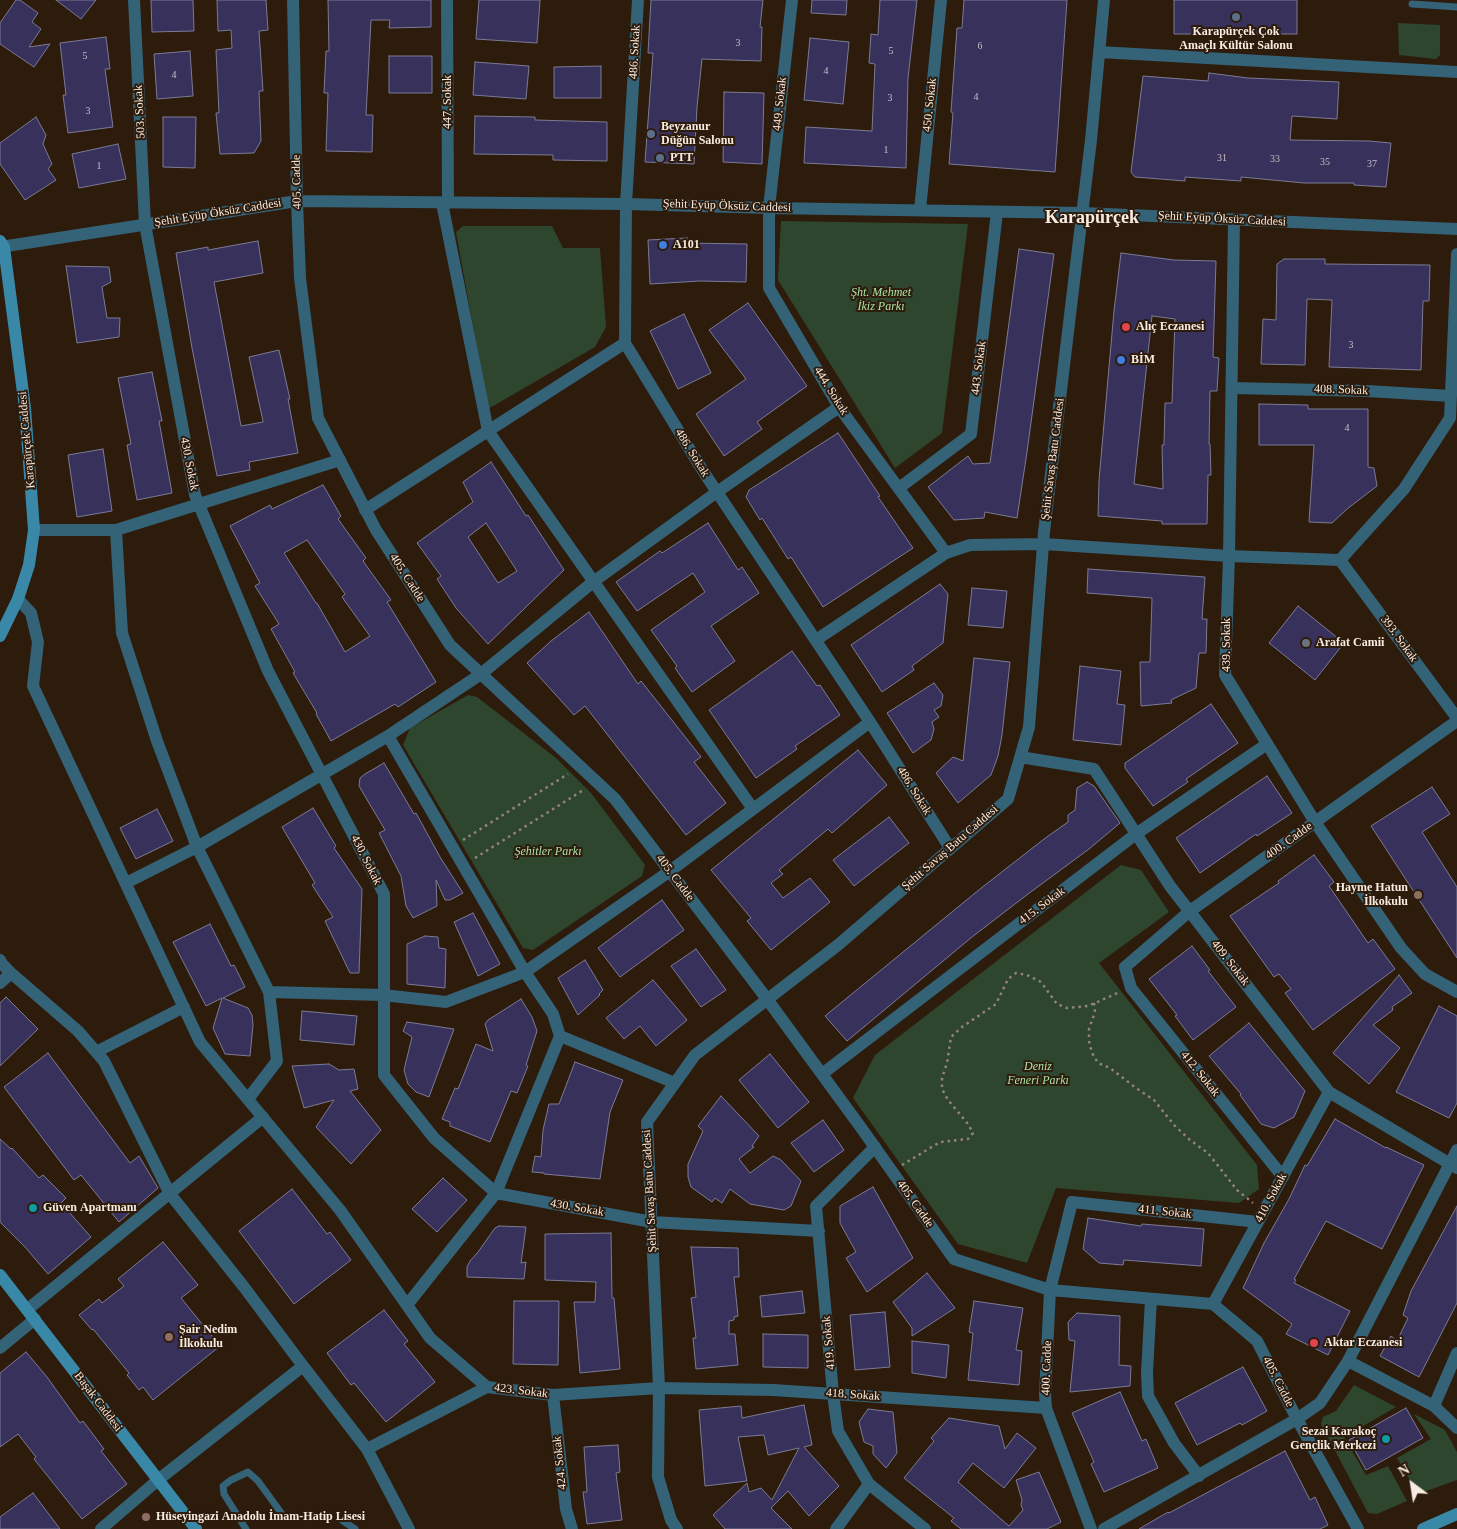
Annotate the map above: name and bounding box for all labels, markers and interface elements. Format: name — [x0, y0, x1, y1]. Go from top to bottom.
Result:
marker: Karapürçek Çok Amaçlı Kültür Salonu — [1230, 11, 1242, 23]
street label: 486. Sokak — [626, 25, 644, 79]
place label: Karapürçek Çok Amaçlı Kültür Salonu — [1179, 25, 1293, 53]
house number: 3 — [736, 37, 740, 49]
house number: 6 — [978, 40, 982, 52]
house number: 5 — [888, 45, 894, 57]
house number: 5 — [82, 50, 88, 62]
house number: 4 — [824, 65, 828, 77]
house number: 4 — [172, 69, 176, 81]
street label: 447. Sokak — [441, 75, 455, 129]
street label: 449. Sokak — [770, 76, 790, 132]
street label: 450. Sokak — [920, 77, 940, 133]
street label: 503. Sokak — [131, 85, 149, 139]
house number: 4 — [974, 91, 978, 103]
house number: 3 — [888, 92, 892, 104]
house number: 3 — [86, 105, 90, 117]
place label: Beyzanur Düğün Salonu — [661, 120, 734, 148]
marker: Beyzanur Düğün Salonu — [645, 128, 657, 140]
house number: 1 — [884, 144, 888, 156]
place label: PTT — [670, 151, 693, 165]
marker: PTT — [654, 152, 666, 164]
house number: 31 — [1217, 152, 1227, 164]
house number: 33 — [1270, 153, 1280, 165]
street label: 405. Cadde — [289, 155, 305, 209]
house number: 35 — [1320, 156, 1330, 168]
house number: 37 — [1367, 158, 1377, 170]
house number: 1 — [96, 160, 102, 172]
street label: Şehit Eyüp Öksüz Caddesi — [154, 196, 282, 230]
street label: Şehit Eyüp Öksüz Caddesi — [663, 197, 791, 215]
district label: Karapürçek — [1045, 207, 1139, 229]
street label: Şehit Eyüp Öksüz Caddesi — [1158, 208, 1286, 230]
place label: A101 — [673, 238, 700, 252]
marker: A101 — [657, 239, 669, 251]
park label: Şht. Mehmet İkiz Parkı — [851, 286, 911, 314]
place label: Alıç Eczanesi — [1136, 320, 1204, 334]
marker: Alıç Eczanesi — [1120, 321, 1132, 333]
house number: 3 — [1348, 339, 1354, 351]
street label: 443. Sokak — [969, 340, 989, 396]
place label: BİM — [1131, 353, 1155, 367]
marker: BİM — [1115, 354, 1127, 366]
street label: 444. Sokak — [811, 364, 851, 418]
street label: 408. Sokak — [1314, 382, 1368, 398]
street label: Karapürçek Caddesi — [16, 391, 38, 489]
street label: Şehit Savaş Batu Caddesi — [1038, 397, 1068, 521]
house number: 4 — [1344, 422, 1350, 434]
street label: 486. Sokak — [672, 426, 712, 480]
street label: 430. Sokak — [177, 436, 201, 492]
street label: 405. Cadde — [386, 551, 428, 605]
street label: 393. Sokak — [1377, 613, 1421, 665]
street label: 439. Sokak — [1220, 618, 1234, 672]
place label: Arafat Camii — [1316, 636, 1384, 650]
marker: Arafat Camii — [1300, 637, 1312, 649]
street label: 486. Sokak — [894, 764, 934, 818]
street label: Şehit Savaş Batu Caddesi — [899, 802, 1001, 894]
street label: 400. Cadde — [1263, 819, 1315, 863]
street label: 430. Sokak — [347, 833, 385, 887]
park label: Şehitler Parkı — [515, 845, 581, 859]
street label: 405. Cadde — [653, 852, 697, 904]
place label: Hayme Hatun İlkokulu — [1336, 881, 1408, 909]
street label: 415. Sokak — [1016, 884, 1068, 928]
marker: Hayme Hatun İlkokulu — [1412, 889, 1424, 901]
street label: 409. Sokak — [1208, 937, 1252, 989]
street label: 412. Sokak — [1177, 1048, 1223, 1100]
park label: Deniz Feneri Parkı — [1007, 1060, 1069, 1088]
street label: Şehit Savaş Batu Caddesi — [640, 1129, 660, 1253]
street label: 410. Sokak — [1252, 1171, 1290, 1225]
street label: 405. Cadde — [893, 1177, 937, 1231]
street label: 430. Sokak — [549, 1196, 605, 1220]
place label: Güven Apartmanı — [43, 1201, 137, 1215]
marker: Güven Apartmanı — [27, 1202, 39, 1214]
street label: 411. Sokak — [1138, 1202, 1192, 1222]
street label: 419. Sokak — [819, 1315, 839, 1371]
place label: Şair Nedim İlkokulu — [179, 1323, 237, 1351]
marker: Şair Nedim İlkokulu — [163, 1331, 175, 1343]
place label: Aktar Eczanesi — [1324, 1336, 1402, 1350]
marker: Aktar Eczanesi — [1308, 1337, 1320, 1349]
street label: 400. Cadde — [1039, 1340, 1055, 1396]
street label: 405. Cadde — [1259, 1354, 1297, 1410]
street label: Başak Caddesi — [71, 1369, 125, 1435]
street label: 423. Sokak — [493, 1381, 549, 1401]
street label: 418. Sokak — [826, 1386, 880, 1404]
place label: Sezai Karakoç Gençlik Merkezi — [1290, 1425, 1376, 1453]
marker: Sezai Karakoç Gençlik Merkezi — [1380, 1433, 1392, 1445]
street label: 424. Sokak — [550, 1435, 570, 1491]
north arrow — [1387, 1459, 1437, 1509]
text: N — [1396, 1462, 1412, 1480]
place label: Hüseyingazi Anadolu İmam-Hatip Lisesi — [156, 1510, 365, 1524]
marker: Hüseyingazi Anadolu İmam-Hatip Lisesi — [140, 1511, 152, 1523]

